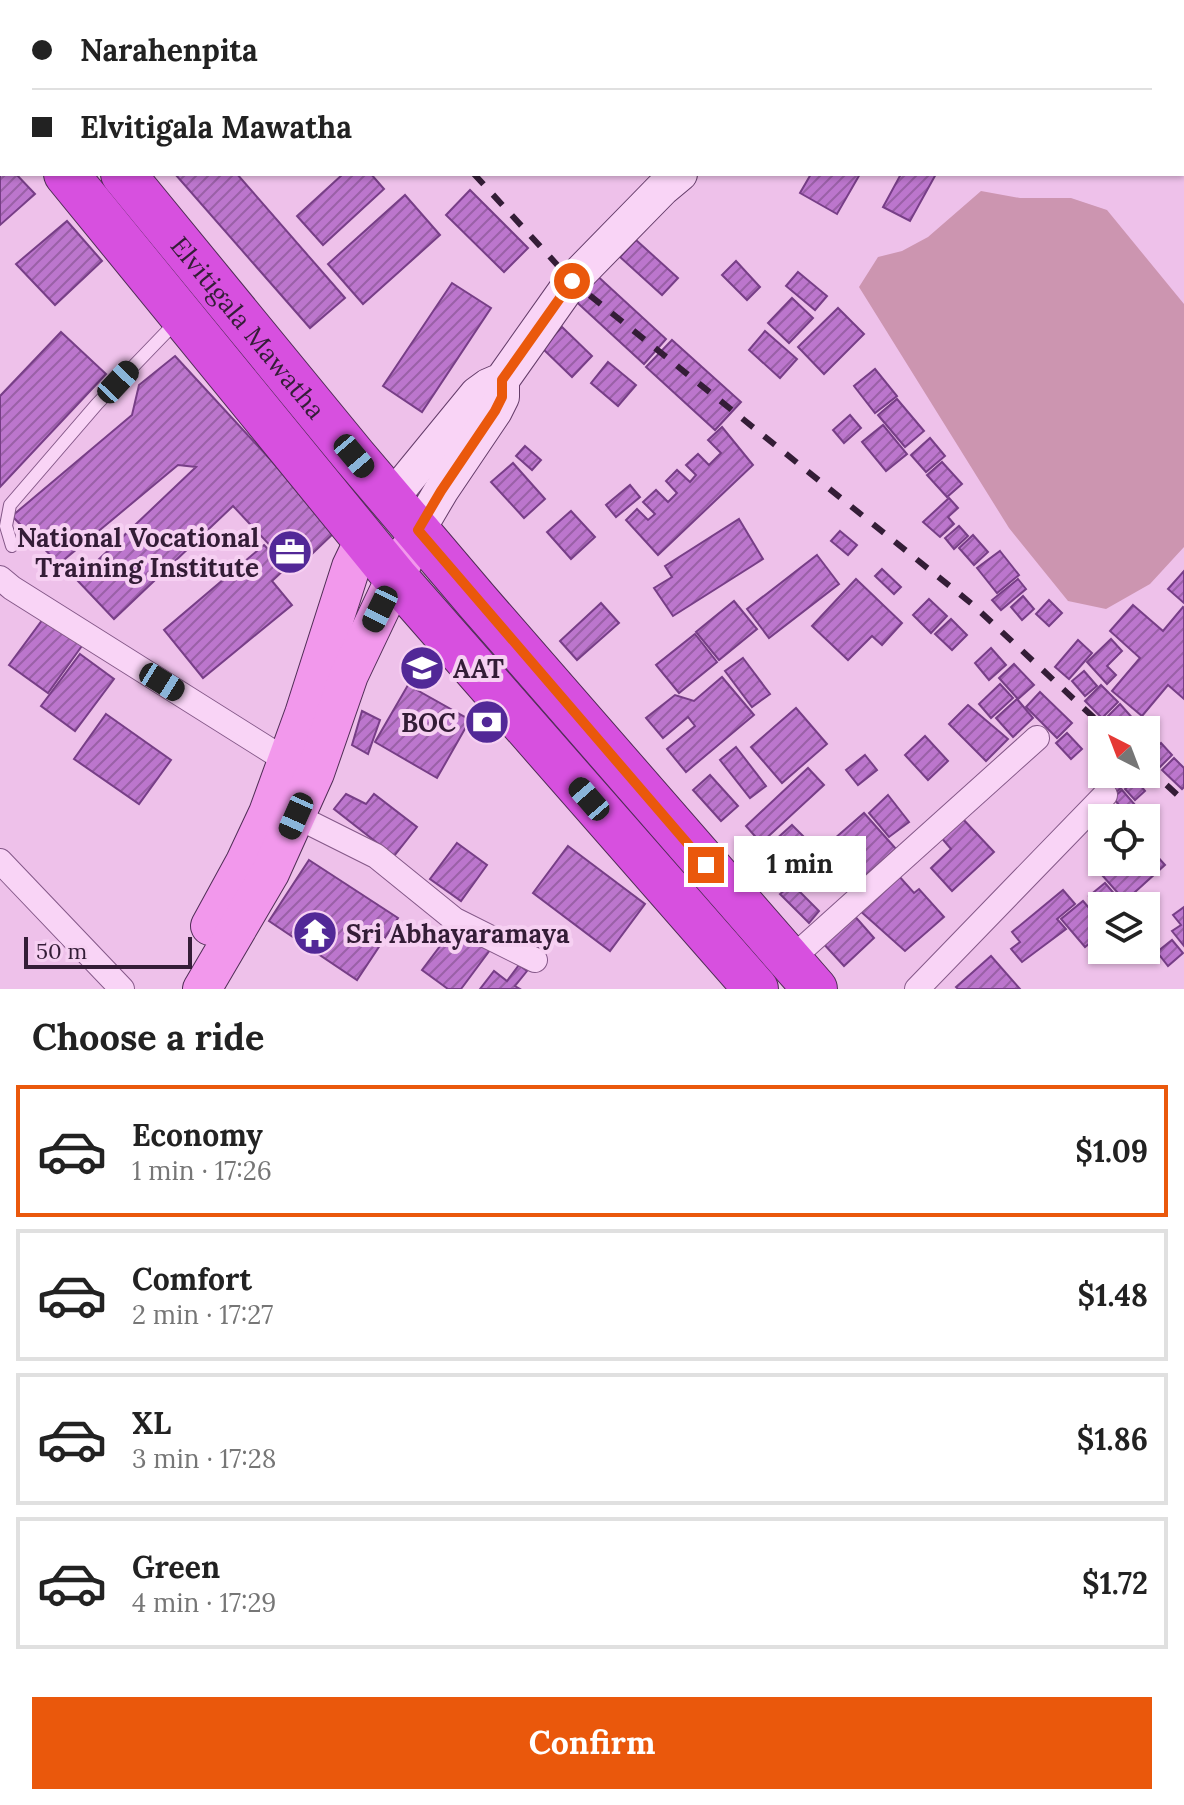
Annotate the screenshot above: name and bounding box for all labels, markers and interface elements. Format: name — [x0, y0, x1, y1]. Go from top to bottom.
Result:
text: Narahenpita — [80, 31, 258, 69]
text: Elvitigala Mawatha — [80, 108, 352, 146]
street label: Elvitigala Mawatha — [164, 229, 333, 425]
route start — [554, 263, 590, 299]
car — [93, 356, 143, 408]
car — [329, 430, 379, 482]
place label: National Vocational Training Institute — [17, 521, 259, 584]
office icon: National Vocational Training Institute — [266, 528, 314, 576]
car — [359, 582, 401, 636]
school or university icon: AAT — [398, 644, 446, 692]
place label: AAT — [453, 652, 504, 685]
car — [135, 659, 189, 705]
bank icon: BOC — [463, 698, 511, 746]
place label: BOC — [401, 706, 456, 739]
north arrow — [1088, 716, 1160, 788]
map controls — [1088, 716, 1160, 964]
car — [564, 773, 614, 825]
car — [275, 789, 317, 843]
button: locate — [1088, 804, 1160, 876]
callout: 1 min — [734, 837, 866, 893]
route end — [688, 847, 724, 883]
text: 1 min — [767, 847, 833, 880]
button: layers — [1088, 892, 1160, 964]
temple icon: Sri Abhayaramaya — [291, 909, 339, 957]
place label: Sri Abhayaramaya — [346, 917, 570, 950]
scale bar — [24, 933, 192, 969]
text: 50 m — [36, 937, 87, 965]
text: Choose a ride — [32, 1014, 264, 1060]
icon: car — [36, 1115, 108, 1187]
text: Economy — [132, 1116, 263, 1154]
text: $1.09 — [1075, 1132, 1148, 1170]
text: 1 min · 17:26 — [132, 1154, 272, 1187]
icon: car — [36, 1259, 108, 1331]
text: Comfort — [132, 1260, 252, 1298]
text: $1.48 — [1078, 1276, 1148, 1314]
text: 2 min · 17:27 — [132, 1298, 273, 1331]
icon: car — [36, 1403, 108, 1475]
text: XL — [132, 1404, 171, 1442]
text: $1.86 — [1077, 1420, 1148, 1458]
text: 3 min · 17:28 — [132, 1442, 276, 1475]
icon: car — [36, 1547, 108, 1619]
text: Green — [132, 1548, 220, 1586]
text: $1.72 — [1082, 1564, 1148, 1602]
text: 4 min · 17:29 — [132, 1586, 276, 1619]
button: Confirm — [32, 1697, 1152, 1789]

